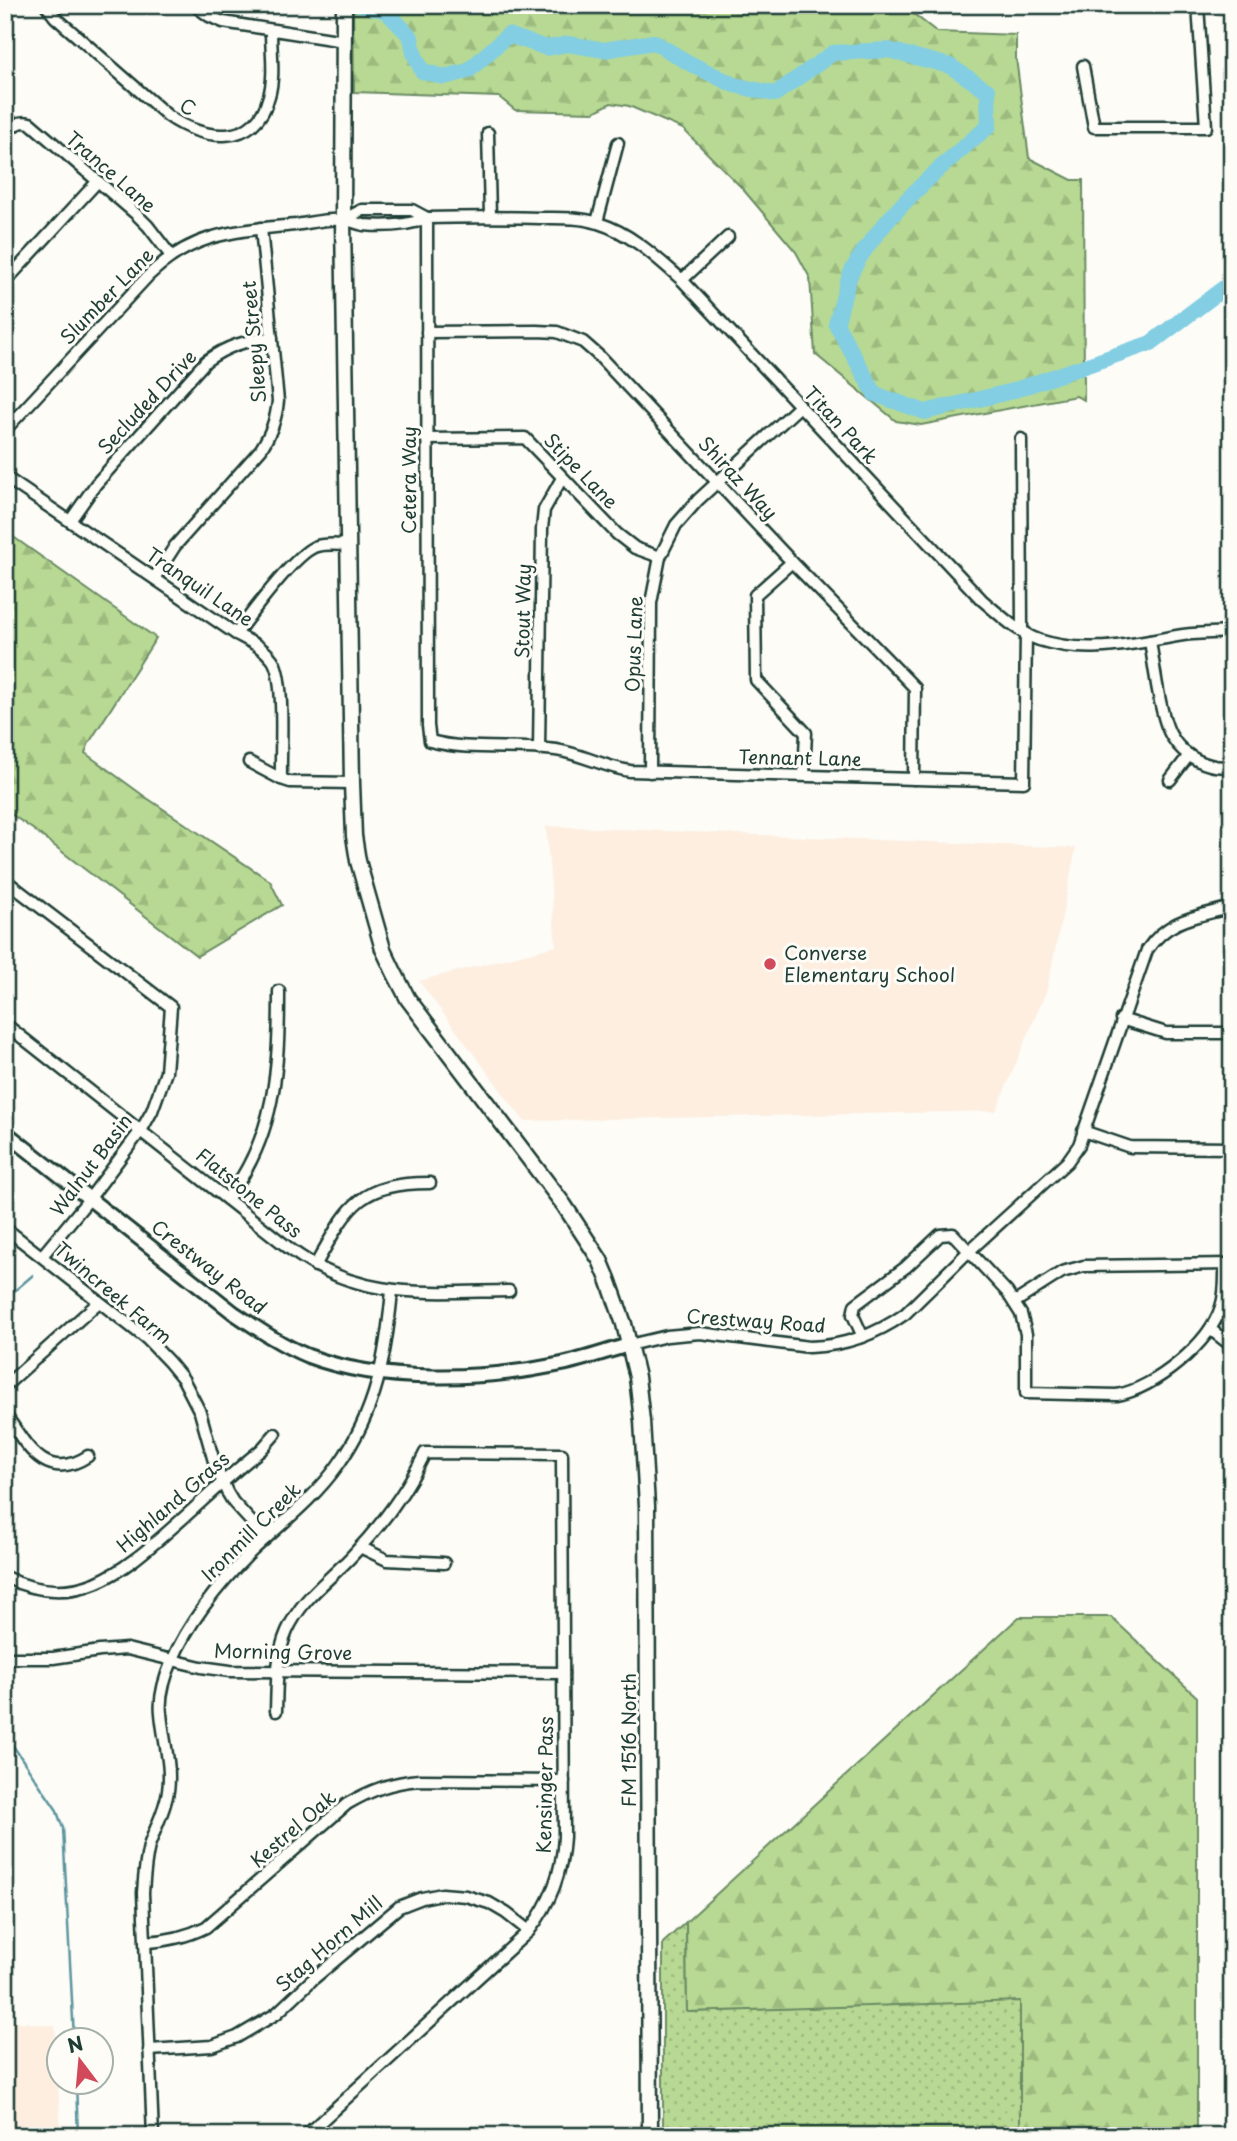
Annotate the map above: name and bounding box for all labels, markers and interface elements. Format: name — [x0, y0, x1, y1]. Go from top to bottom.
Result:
street label: C — [175, 90, 202, 122]
street label: Trance Lane — [60, 124, 163, 218]
street label: Slumber Lane — [53, 241, 160, 350]
street label: Sleepy Street — [234, 280, 272, 404]
street label: Secluded Drive — [90, 343, 202, 460]
street label: Titan Park — [798, 379, 886, 470]
street label: Cetera Way — [394, 426, 422, 534]
street label: Stipe Lane — [538, 426, 625, 515]
street label: Shiraz Way — [693, 429, 785, 525]
street label: Tranquil Lane — [141, 540, 260, 633]
street label: Stout Way — [507, 563, 537, 659]
street label: Opus Lane — [617, 595, 649, 693]
street label: Tennant Lane — [738, 742, 862, 772]
place label: Converse Elementary School — [784, 938, 955, 988]
marker: Converse Elementary School — [762, 956, 778, 972]
street label: Walnut Basin — [42, 1107, 138, 1221]
street label: Flatstone Pass — [190, 1141, 309, 1244]
street label: Crestway Road — [146, 1212, 273, 1320]
street label: Twincreek Farm — [49, 1235, 179, 1350]
street label: Crestway Road — [685, 1301, 827, 1339]
street label: Highland Grass — [110, 1444, 235, 1558]
street label: Ironmill Creek — [194, 1475, 307, 1587]
street label: Morning Grove — [214, 1636, 352, 1666]
street label: FM 1516 North — [614, 1673, 642, 1807]
street label: Kensinger Pass — [529, 1716, 559, 1854]
street label: Kestrel Oak — [243, 1783, 342, 1873]
street label: Stag Horn Mill — [269, 1889, 388, 1998]
north arrow — [46, 2025, 116, 2096]
text: N — [64, 2028, 86, 2059]

